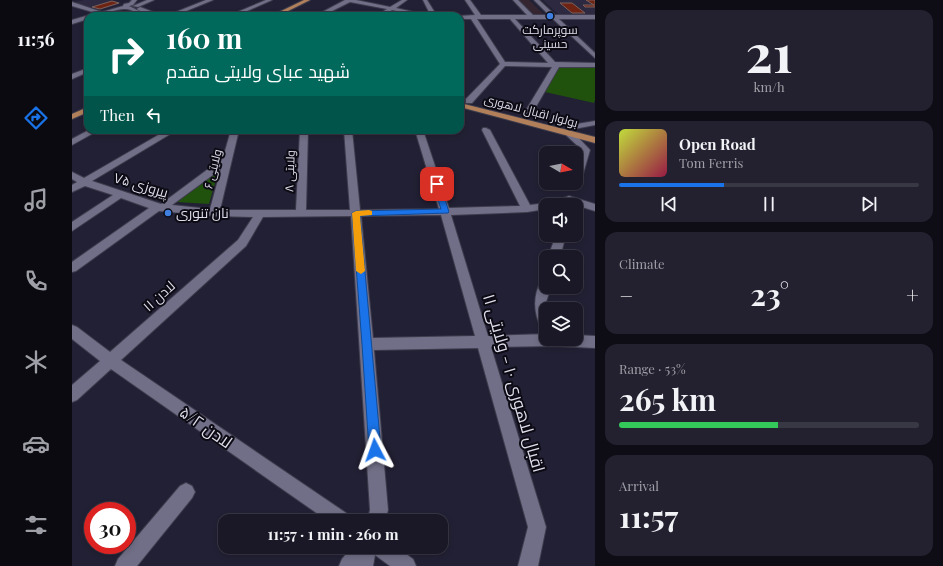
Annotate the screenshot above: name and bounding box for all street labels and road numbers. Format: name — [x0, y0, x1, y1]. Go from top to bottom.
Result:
street label: بولوار اقبال لاهوری — [483, 90, 580, 130]
street label: ولایتی ۶ — [199, 147, 225, 190]
street label: ولایتی ۸ — [280, 150, 298, 192]
street label: پیروزی ۷۵ — [111, 167, 171, 203]
street label: لادن ۱۱ — [138, 276, 179, 315]
street label: اقبال لاهوری ۱۰ - ولایتی ۱۱ — [478, 291, 551, 475]
street label: لادن ۵/۲ — [175, 400, 237, 453]

